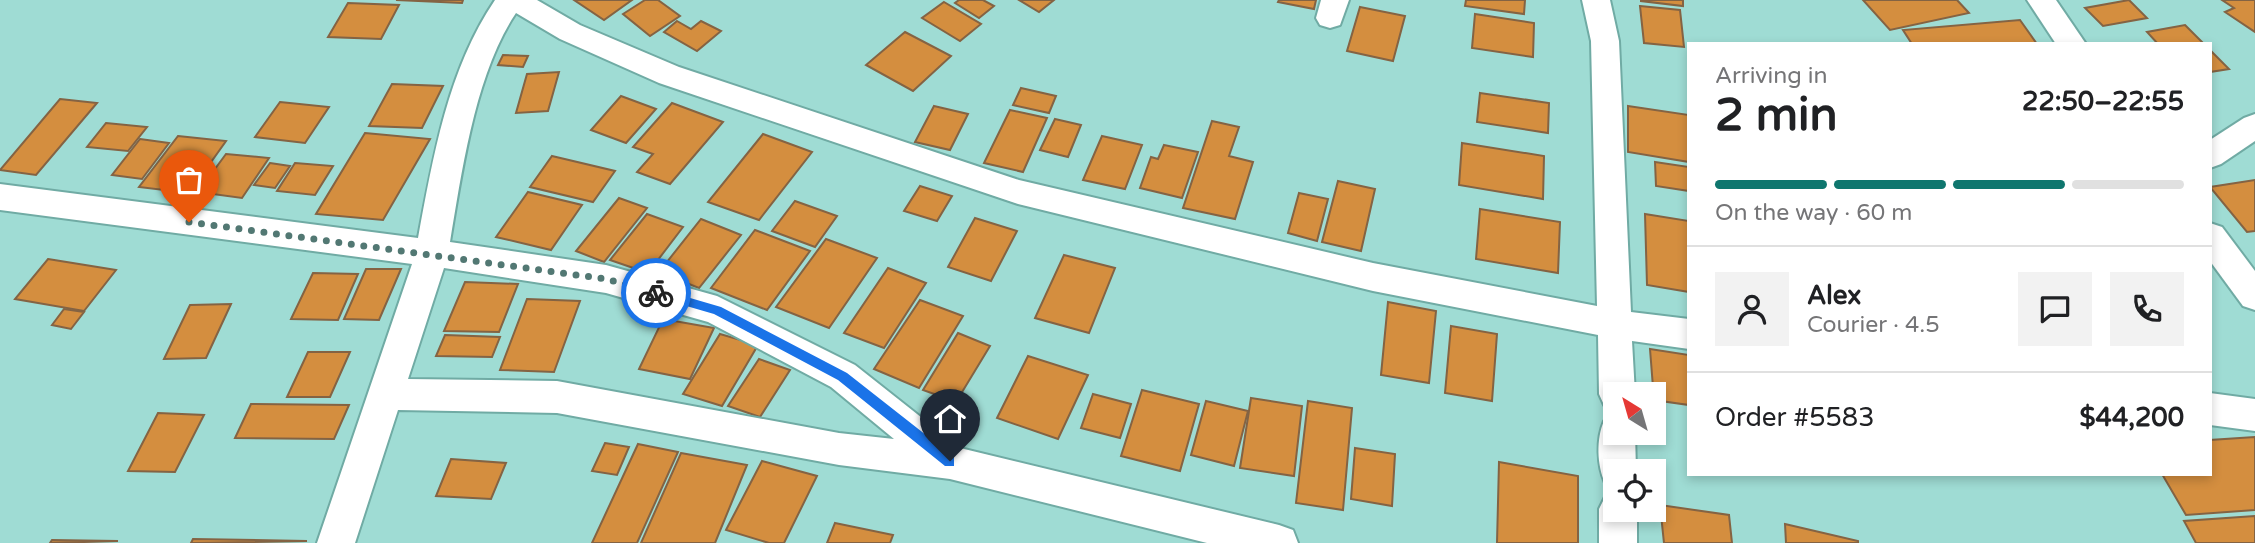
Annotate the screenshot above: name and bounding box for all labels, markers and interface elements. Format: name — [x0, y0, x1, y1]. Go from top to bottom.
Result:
text: Arriving in — [1715, 62, 1828, 90]
text: 22:50–22:55 — [2022, 86, 2184, 117]
text: 2 min — [1715, 88, 1838, 143]
pin — [159, 150, 219, 222]
icon: bag — [170, 161, 208, 199]
text: On the way · 60 m — [1715, 199, 1912, 227]
courier — [621, 258, 691, 328]
button: person — [1715, 272, 1789, 346]
button: chat — [2018, 272, 2092, 346]
button: phone — [2110, 272, 2184, 346]
icon: bike — [637, 274, 675, 312]
text: Alex — [1807, 280, 1861, 311]
text: Courier · 4.5 — [1807, 311, 1940, 339]
north arrow — [1603, 382, 1666, 444]
map controls — [1603, 382, 1666, 522]
pin — [920, 389, 980, 461]
icon: home — [931, 400, 969, 438]
text: Order #5583 — [1715, 402, 1875, 433]
text: $44,200 — [2080, 402, 2184, 433]
button: locate — [1603, 459, 1666, 522]

